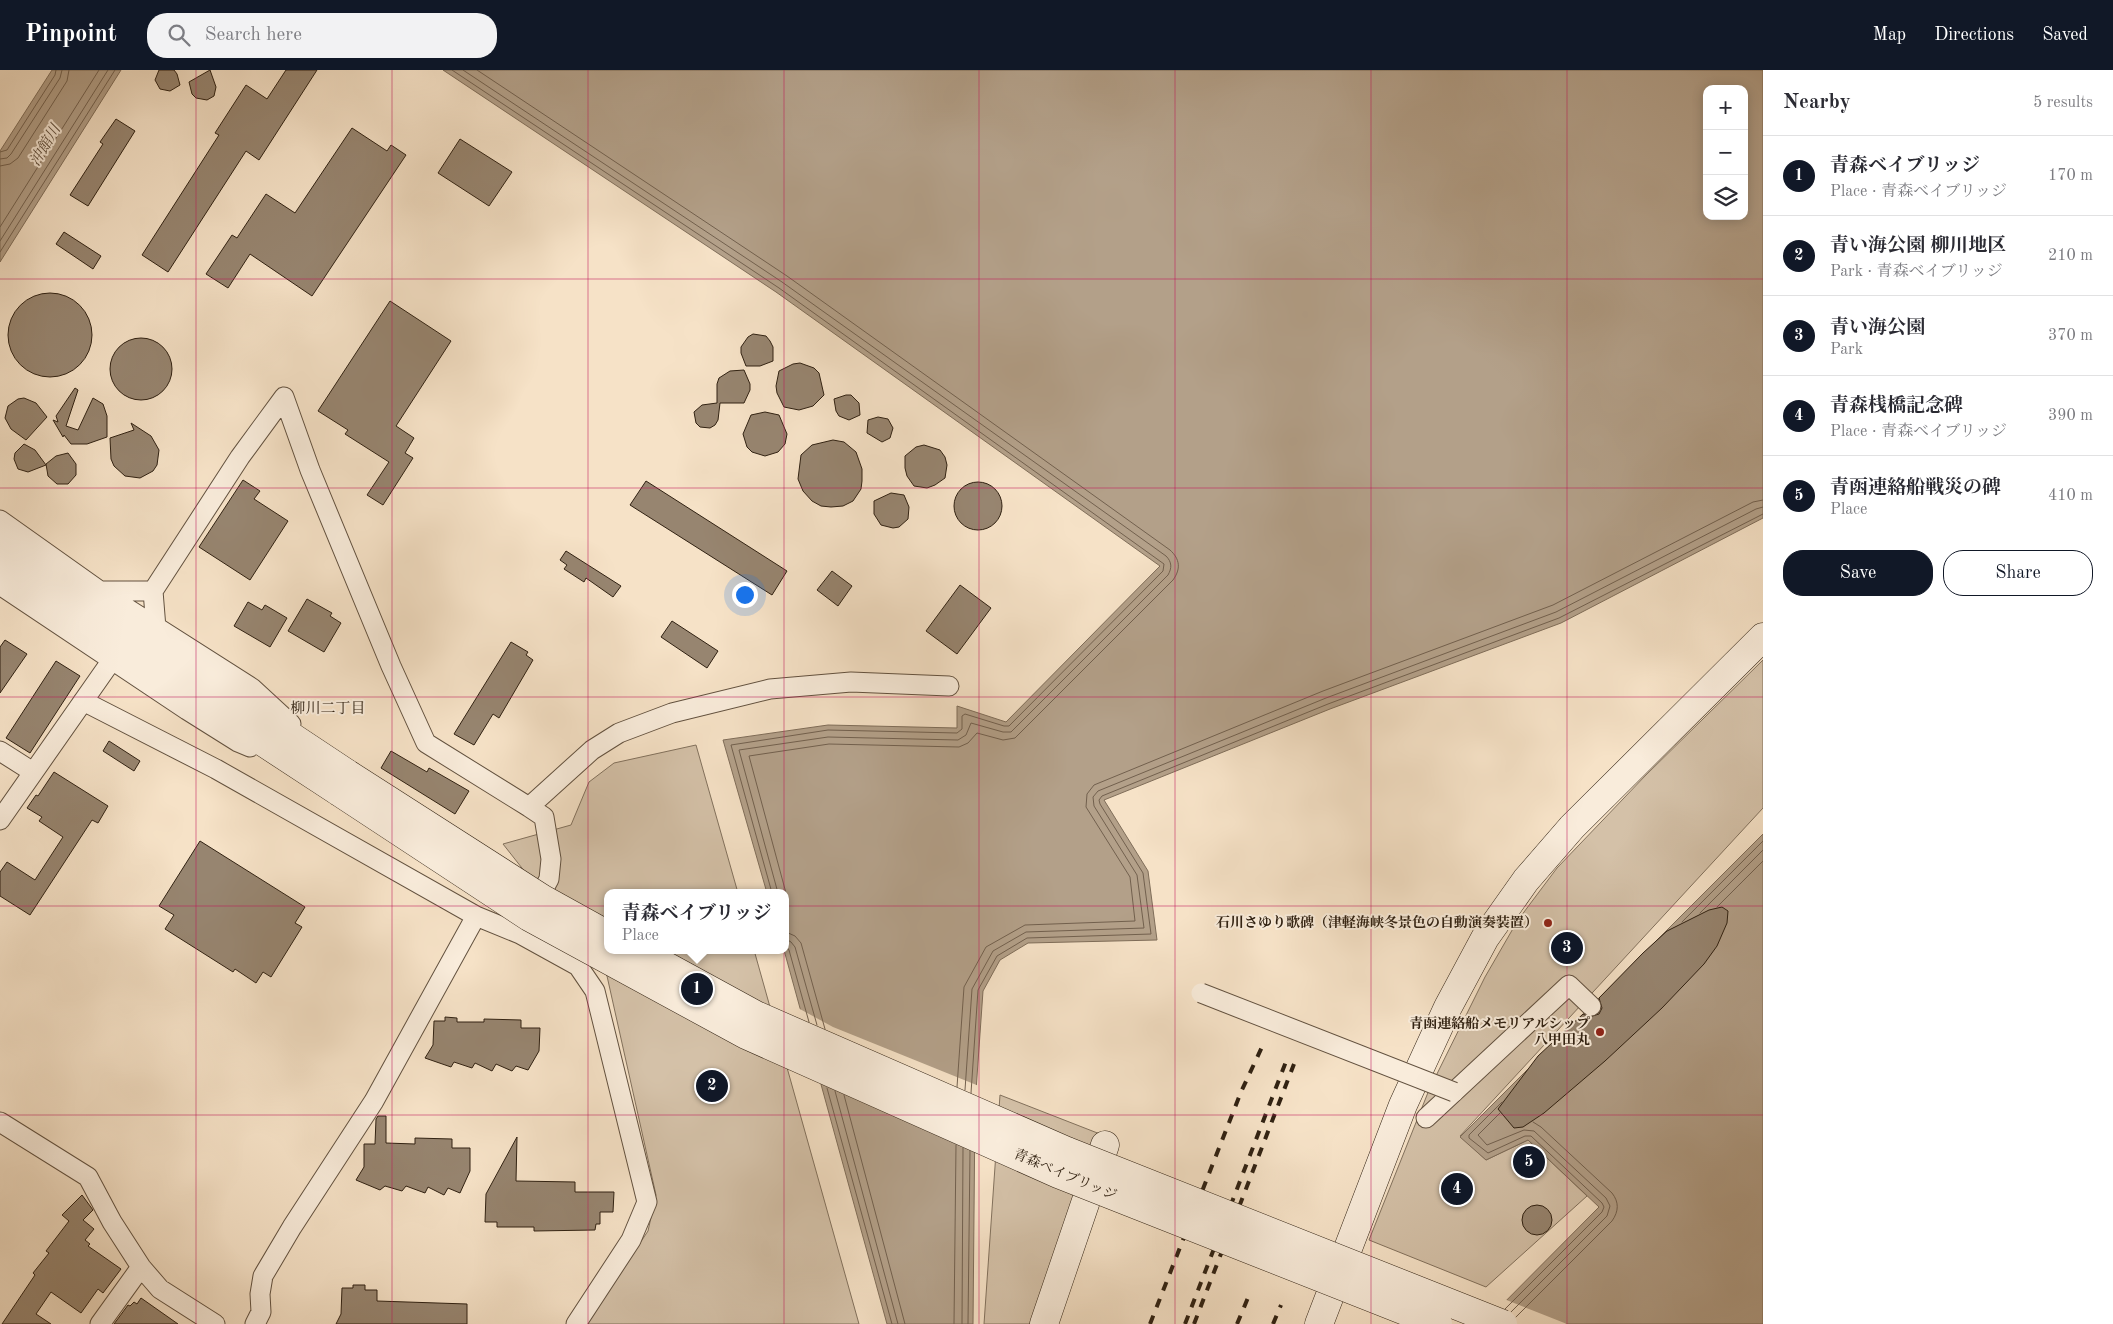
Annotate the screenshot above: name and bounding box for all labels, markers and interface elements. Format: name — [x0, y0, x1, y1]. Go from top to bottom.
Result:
search box — [147, 13, 497, 58]
icon: search — [165, 21, 193, 49]
text: Pinpoint — [25, 23, 117, 47]
text: Search here — [205, 26, 302, 45]
text: Map — [1873, 26, 1906, 44]
text: Directions — [1934, 26, 2014, 44]
text: Saved — [2042, 26, 2088, 44]
map controls — [1703, 85, 1748, 220]
button: + — [1703, 85, 1748, 130]
text: Nearby — [1783, 92, 1851, 113]
text: 5 results — [2033, 95, 2093, 111]
water label: 沖館川 — [26, 120, 65, 169]
button: − — [1703, 130, 1748, 175]
text: 青森ベイブリッジ — [1830, 157, 1980, 176]
text: 1 — [1794, 168, 1804, 184]
text: 170 m — [2048, 168, 2093, 184]
button: layers — [1703, 175, 1748, 220]
text: Place · 青森ベイブリッジ — [1830, 184, 2007, 200]
text: 青い海公園 柳川地区 — [1830, 237, 2006, 256]
text: 2 — [1794, 248, 1804, 264]
text: 210 m — [2048, 248, 2093, 264]
text: Park · 青森ベイブリッジ — [1830, 264, 2003, 280]
text: 青い海公園 — [1830, 319, 1925, 338]
text: 3 — [1794, 328, 1804, 344]
text: 370 m — [2048, 328, 2093, 344]
text: Park — [1830, 342, 1863, 358]
text: 青森桟橋記念碑 — [1830, 397, 1963, 416]
text: 4 — [1794, 408, 1804, 424]
text: 390 m — [2048, 408, 2093, 424]
text: Place · 青森ベイブリッジ — [1830, 424, 2007, 440]
text: 青函連絡船戦災の碑 — [1830, 479, 2001, 498]
text: 5 — [1794, 488, 1804, 504]
text: 410 m — [2048, 488, 2093, 504]
text: Place — [1830, 502, 1867, 518]
button: Save — [1783, 550, 1933, 596]
button: Share — [1943, 550, 2093, 596]
your location — [732, 582, 758, 608]
district label: 柳川二丁目 — [290, 700, 366, 717]
popup — [604, 889, 789, 954]
text: 青森ベイブリッジ — [622, 905, 771, 924]
place label: 石川さゆり歌碑（津軽海峡冬景色の自動演奏装置） — [1216, 915, 1538, 930]
marker: 石川さゆり歌碑（津軽海峡冬景色の自動演奏装置） — [1542, 917, 1554, 929]
text: Place — [622, 928, 659, 944]
pin: 3 — [1551, 929, 1583, 967]
pin: 1 — [681, 970, 713, 1008]
place label: 青函連絡船メモリアルシップ 八甲田丸 — [1409, 1016, 1590, 1047]
marker: 青函連絡船メモリアルシップ 八甲田丸 — [1594, 1026, 1606, 1038]
pin: 2 — [696, 1067, 728, 1105]
pin: 5 — [1513, 1143, 1545, 1181]
street label: 青森ベイブリッジ — [1011, 1146, 1119, 1203]
pin: 4 — [1441, 1170, 1473, 1208]

